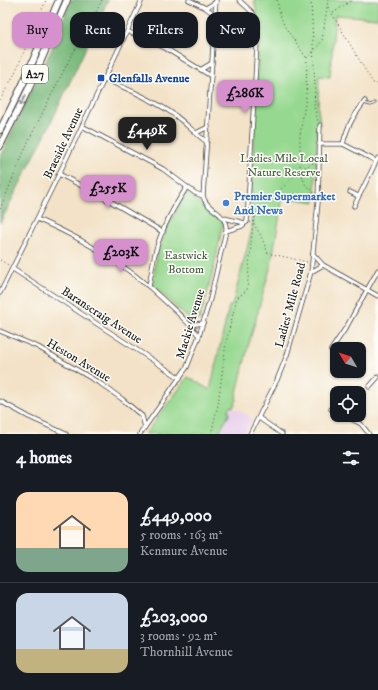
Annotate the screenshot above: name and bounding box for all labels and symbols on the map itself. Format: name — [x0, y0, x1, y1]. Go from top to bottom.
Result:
road number: A27 — [22, 65, 48, 83]
place label: Glenfalls Avenue — [109, 71, 190, 86]
marker: Glenfalls Avenue — [96, 73, 106, 83]
pin: £286K — [217, 80, 273, 114]
one-way arrow — [19, 93, 26, 105]
street label: Braeside Avenue — [40, 105, 87, 181]
pin: £449K — [119, 117, 175, 151]
park label: Ladies Mile Local Nature Reserve — [240, 151, 328, 180]
pin: £255K — [80, 175, 136, 209]
place label: Premier Supermarket And News — [233, 189, 335, 218]
marker: Premier Supermarket And News — [221, 198, 231, 208]
pin: £203K — [93, 239, 149, 273]
park label: Eastwick Bottom — [164, 248, 208, 277]
street label: Ladies' Mile Road — [272, 261, 309, 349]
street label: Baranscraig Avenue — [58, 284, 145, 347]
street label: Mackie Avenue — [173, 287, 208, 361]
street label: Heston Avenue — [44, 335, 113, 385]
north arrow — [330, 342, 366, 378]

